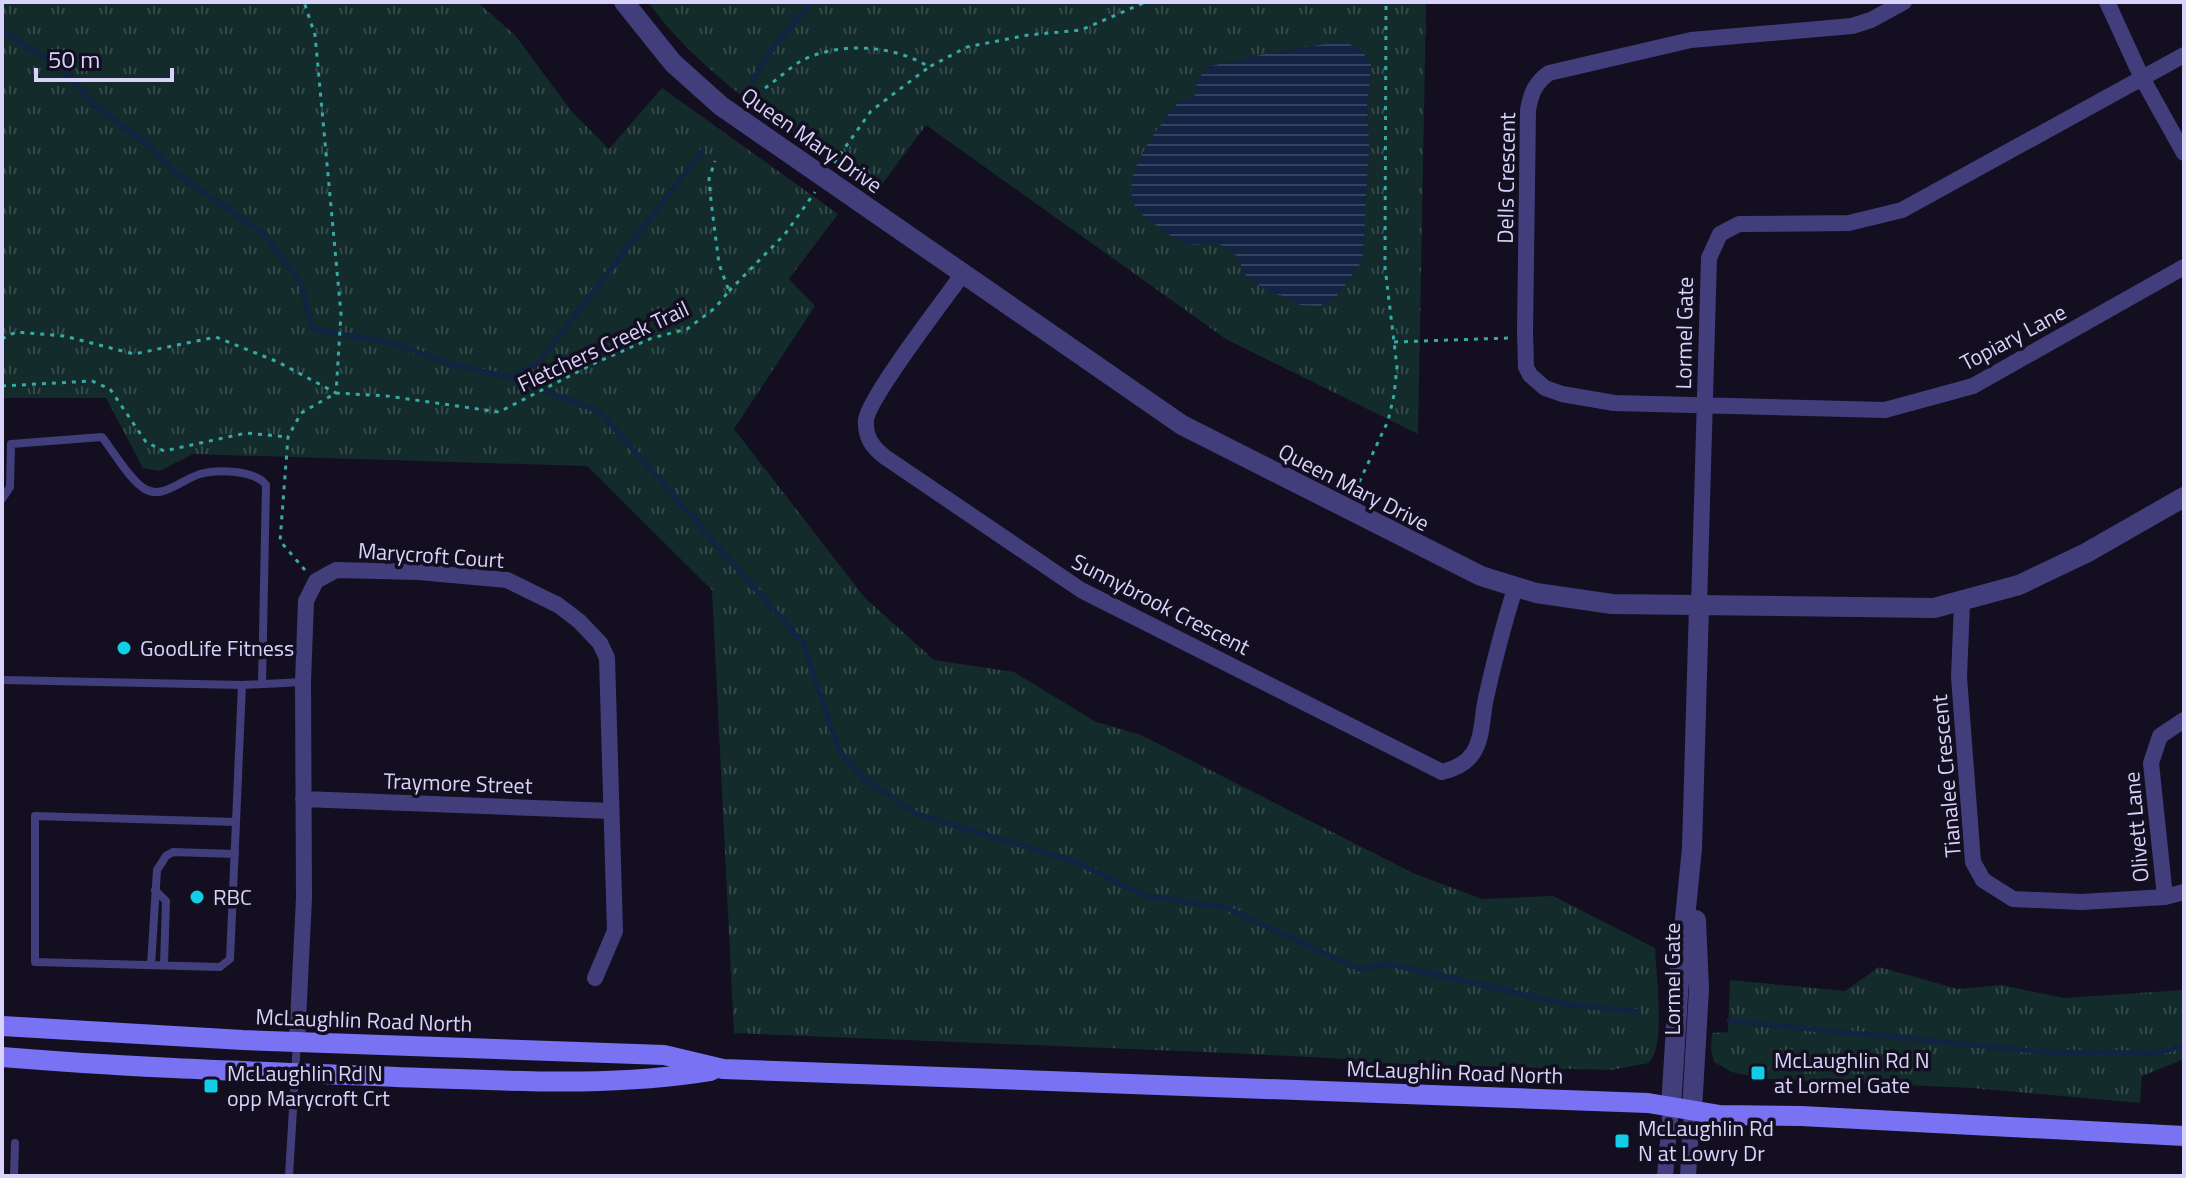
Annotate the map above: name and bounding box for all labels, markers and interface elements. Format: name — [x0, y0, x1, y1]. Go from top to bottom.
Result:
scale bar — [36, 32, 172, 82]
text: 50 m — [48, 41, 100, 77]
street label: Queen Mary Drive — [734, 79, 890, 201]
street label: Dells Crescent — [1488, 112, 1524, 244]
street label: Lormel Gate — [1666, 276, 1702, 390]
street label: Fletchers Creek Trail — [512, 291, 694, 401]
street label: Topiary Lane — [1954, 295, 2072, 379]
street label: Queen Mary Drive — [1272, 434, 1436, 540]
street label: Marycroft Court — [357, 533, 505, 577]
street label: Sunnybrook Crescent — [1066, 544, 1256, 664]
place label: GoodLife Fitness — [140, 631, 294, 665]
marker: GoodLife Fitness — [115, 639, 133, 657]
street label: Tianalee Crescent — [1922, 693, 1970, 859]
street label: Traymore Street — [383, 763, 533, 803]
street label: Olivett Lane — [2114, 770, 2158, 884]
place label: RBC — [213, 880, 252, 914]
marker: RBC — [188, 888, 206, 906]
street label: Lormel Gate — [1655, 923, 1689, 1035]
street label: McLaughlin Road North — [255, 999, 473, 1041]
place label: McLaughlin Rd N at Lormel Gate — [1774, 1043, 1930, 1102]
street label: McLaughlin Road North — [1346, 1051, 1564, 1093]
place label: McLaughlin Rd N opp Marycroft Crt — [227, 1056, 390, 1115]
marker: McLaughlin Rd N at Lormel Gate — [1749, 1064, 1767, 1082]
marker: McLaughlin Rd N opp Marycroft Crt — [202, 1077, 220, 1095]
place label: McLaughlin Rd N at Lowry Dr — [1638, 1111, 1774, 1170]
marker: McLaughlin Rd N at Lowry Dr — [1613, 1132, 1631, 1150]

